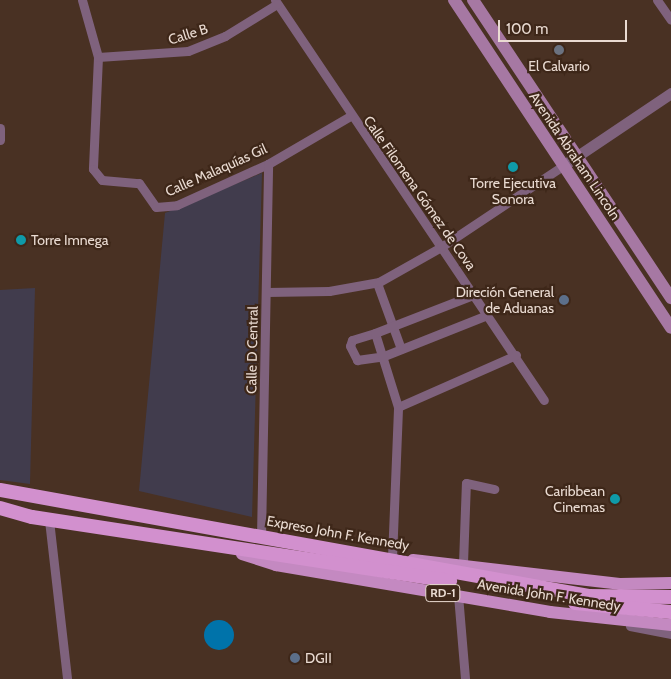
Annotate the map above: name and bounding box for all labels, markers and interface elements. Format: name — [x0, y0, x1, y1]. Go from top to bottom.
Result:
scale bar — [501, 10, 630, 42]
street label: Calle B — [166, 20, 210, 48]
text: 100 m — [506, 20, 548, 38]
marker: El Calvario — [553, 44, 565, 56]
place label: El Calvario — [528, 58, 590, 74]
street label: Avenida Abraham Lincoln — [526, 89, 624, 223]
street label: Calle Filomena Gómez de Cova — [360, 113, 480, 273]
street label: Calle Malaquías Gil — [163, 140, 269, 200]
marker: Torre Ejecutiva Sonora — [507, 161, 519, 173]
place label: Torre Ejecutiva Sonora — [470, 175, 556, 208]
place label: Torre Imnega — [31, 232, 108, 248]
marker: Torre Imnega — [15, 234, 27, 246]
place label: Direción General de Aduanas — [456, 284, 554, 316]
marker: Direción General de Aduanas — [558, 294, 570, 306]
street label: Calle D Central — [243, 306, 261, 394]
place label: Caribbean Cinemas — [545, 483, 605, 516]
marker: Caribbean Cinemas — [609, 493, 621, 505]
street label: Expreso John F. Kennedy — [265, 512, 411, 554]
street label: Avenida John F. Kennedy — [476, 575, 622, 615]
road number: RD-1 — [424, 584, 462, 602]
place label: DGII — [305, 650, 332, 666]
marker: DGII — [289, 652, 301, 664]

